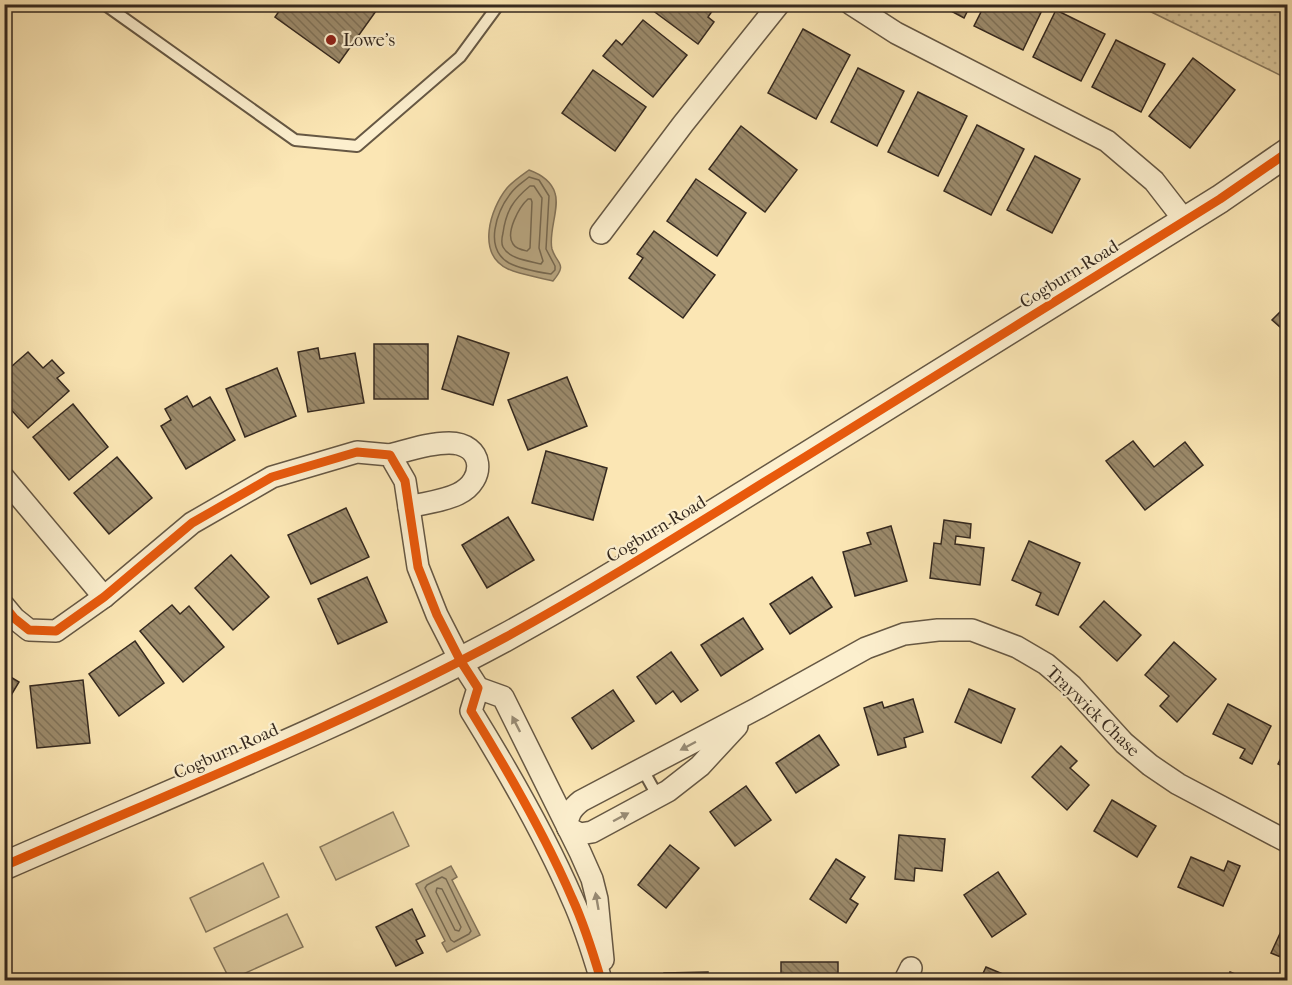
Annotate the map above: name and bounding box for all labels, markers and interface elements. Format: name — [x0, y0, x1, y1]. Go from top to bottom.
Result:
place label: Lowe's — [343, 30, 395, 51]
marker: Lowe's — [324, 33, 338, 47]
street label: Cogburn Road — [1016, 236, 1123, 313]
street label: Cogburn Road — [603, 491, 710, 567]
street label: Traywick Chase — [1042, 661, 1144, 761]
one-way arrow — [512, 716, 521, 733]
street label: Cogburn Road — [171, 719, 282, 784]
one-way arrow — [679, 740, 697, 750]
one-way arrow — [612, 812, 629, 822]
one-way arrow — [592, 892, 601, 911]

